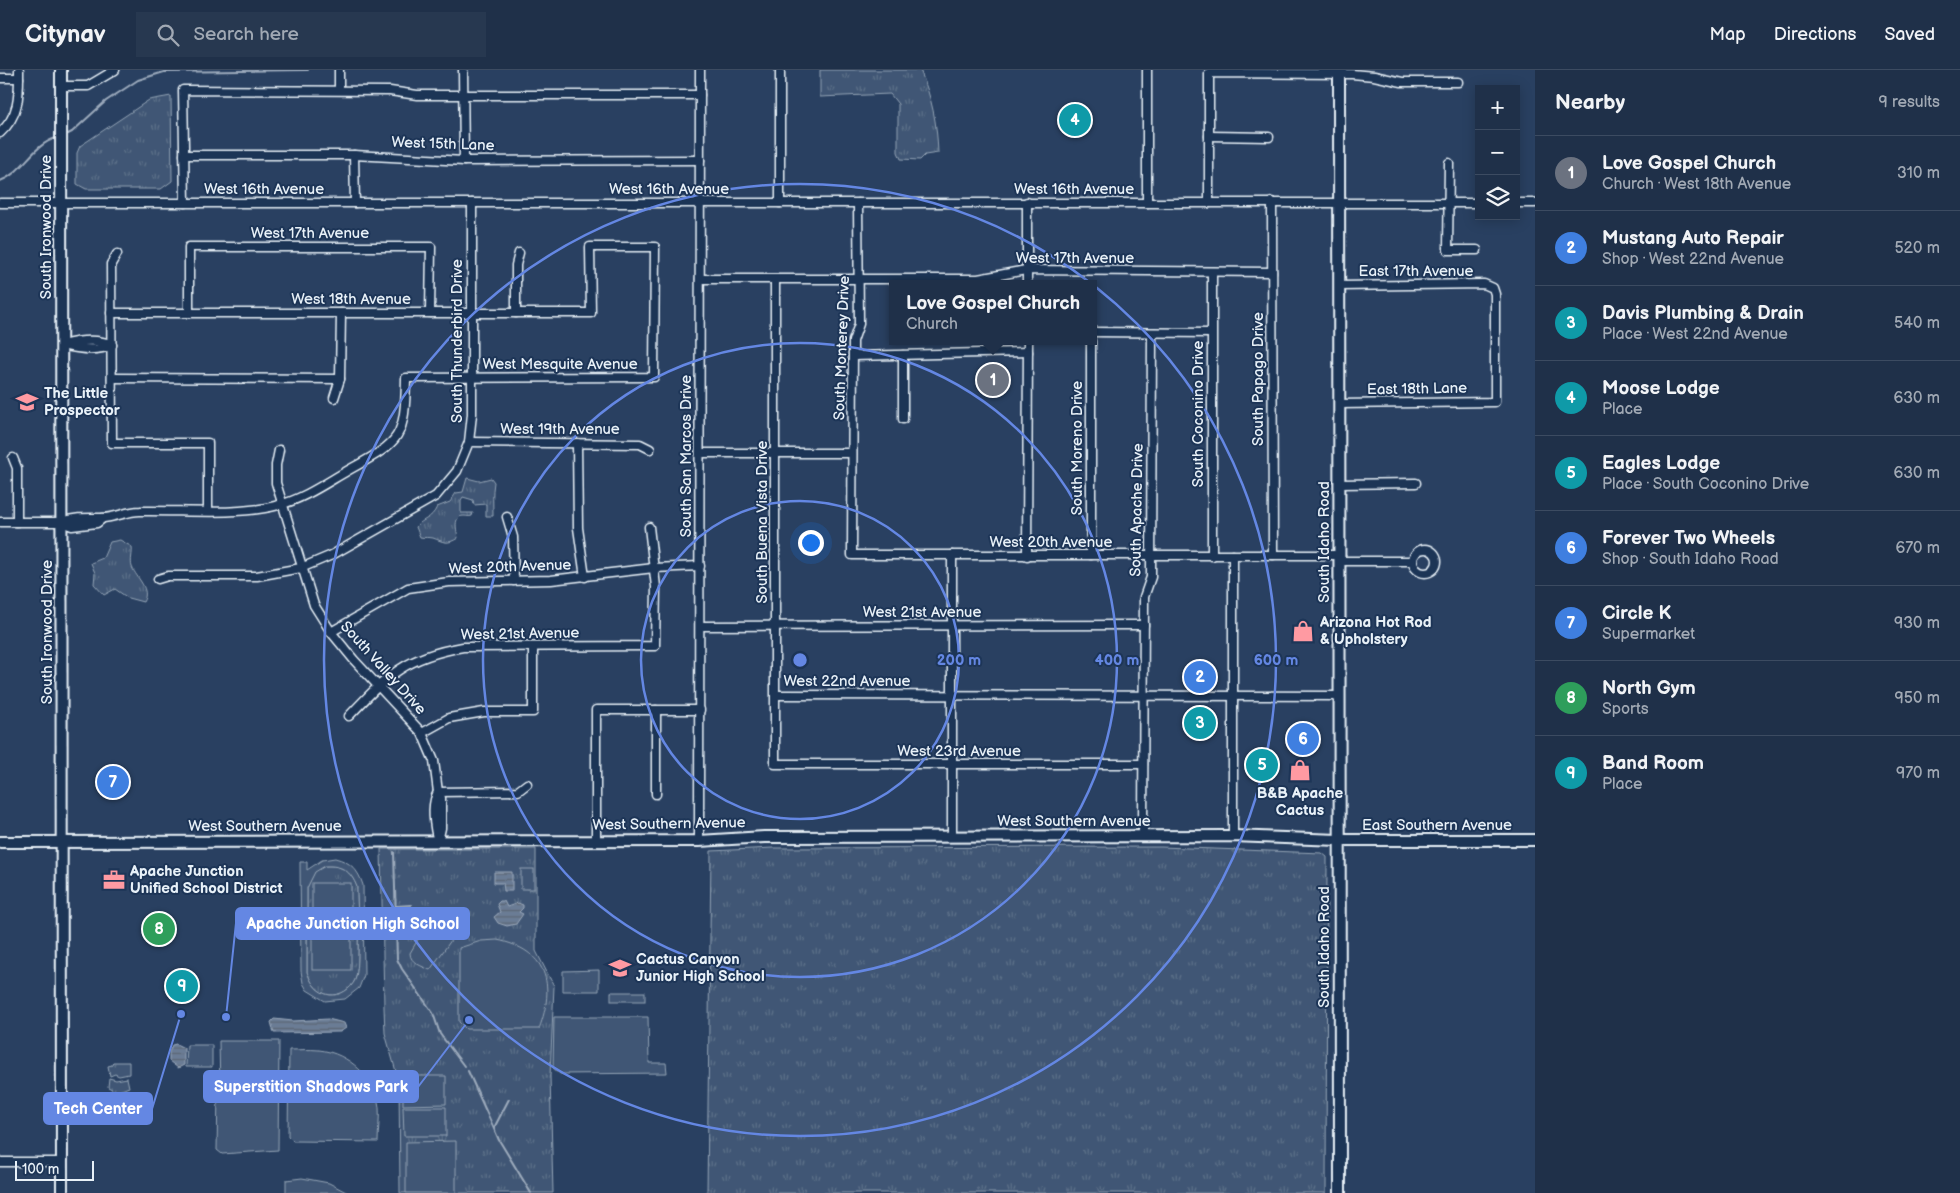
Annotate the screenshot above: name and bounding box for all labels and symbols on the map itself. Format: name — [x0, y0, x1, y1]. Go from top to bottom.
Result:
pin: 4 — [1059, 101, 1091, 139]
street label: West 15th Lane — [391, 133, 495, 155]
street label: South Ironwood Drive — [37, 155, 56, 299]
street label: West 16th Avenue — [204, 180, 324, 199]
street label: West 16th Avenue — [609, 180, 729, 199]
street label: West 16th Avenue — [1014, 180, 1134, 199]
street label: West 17th Avenue — [251, 224, 369, 243]
street label: West 17th Avenue — [1016, 249, 1134, 268]
street label: South Thunderbird Drive — [448, 259, 467, 423]
street label: East 17th Avenue — [1359, 262, 1474, 281]
street label: South Monterey Drive — [830, 275, 854, 421]
street label: West 18th Avenue — [291, 290, 411, 309]
street label: South Papago Drive — [1249, 312, 1268, 446]
street label: South Coconino Drive — [1189, 341, 1208, 487]
street label: West Mesquite Avenue — [482, 355, 638, 374]
pin: 1 — [977, 361, 1009, 399]
street label: South San Marcos Drive — [677, 375, 696, 537]
street label: East 18th Lane — [1367, 379, 1467, 399]
street label: South Moreno Drive — [1068, 381, 1087, 515]
place label: The Little Prospector — [44, 384, 121, 420]
school or university icon: The Little Prospector — [14, 389, 40, 415]
street label: West 19th Avenue — [500, 420, 620, 439]
street label: South Buena Vista Drive — [753, 440, 772, 604]
street label: South Apache Drive — [1126, 443, 1148, 577]
street label: South Idaho Road — [1315, 481, 1334, 603]
your location — [798, 530, 824, 556]
street label: West 20th Avenue — [990, 533, 1112, 552]
street label: West 20th Avenue — [448, 555, 572, 579]
street label: South Ironwood Drive — [38, 560, 57, 704]
street label: West 21st Avenue — [863, 603, 981, 622]
place label: Arizona Hot Rod & Upholstery — [1319, 613, 1431, 649]
street label: South Valley Drive — [336, 617, 430, 719]
shop icon: Arizona Hot Rod & Upholstery — [1290, 618, 1316, 644]
street label: West 21st Avenue — [461, 623, 580, 645]
centre of rings — [791, 651, 809, 669]
text: 200 m — [937, 651, 981, 670]
text: 400 m — [1095, 651, 1139, 670]
text: 600 m — [1254, 651, 1299, 670]
pin: 2 — [1184, 658, 1216, 696]
street label: West 22nd Avenue — [784, 672, 911, 691]
pin: 3 — [1184, 704, 1216, 742]
pin: 6 — [1287, 720, 1319, 758]
street label: West 23rd Avenue — [897, 742, 1021, 761]
pin: 5 — [1246, 746, 1278, 784]
shop icon: B&B Apache Cactus — [1287, 757, 1313, 783]
pin: 7 — [97, 763, 129, 801]
place label: B&B Apache Cactus — [1257, 784, 1344, 820]
street label: West Southern Avenue — [997, 812, 1151, 831]
street label: West Southern Avenue — [592, 813, 746, 835]
street label: East Southern Avenue — [1362, 816, 1512, 835]
street label: West Southern Avenue — [188, 817, 342, 836]
place label: Apache Junction Unified School District — [129, 862, 283, 898]
office icon: Apache Junction Unified School District — [101, 867, 127, 893]
street label: South Idaho Road — [1315, 886, 1334, 1008]
callout: Apache Junction High School — [236, 908, 469, 939]
pin: 8 — [143, 910, 175, 948]
text: Apache Junction High School — [246, 915, 459, 934]
place label: Cactus Canyon Junior High School — [636, 950, 765, 986]
school or university icon: Cactus Canyon Junior High School — [607, 955, 633, 981]
pin: 9 — [166, 967, 198, 1005]
callout: Superstition Shadows Park — [204, 1071, 418, 1102]
text: Superstition Shadows Park — [214, 1078, 409, 1097]
callout: Tech Center — [44, 1093, 152, 1124]
text: Tech Center — [54, 1100, 143, 1119]
scale bar — [15, 1158, 94, 1181]

